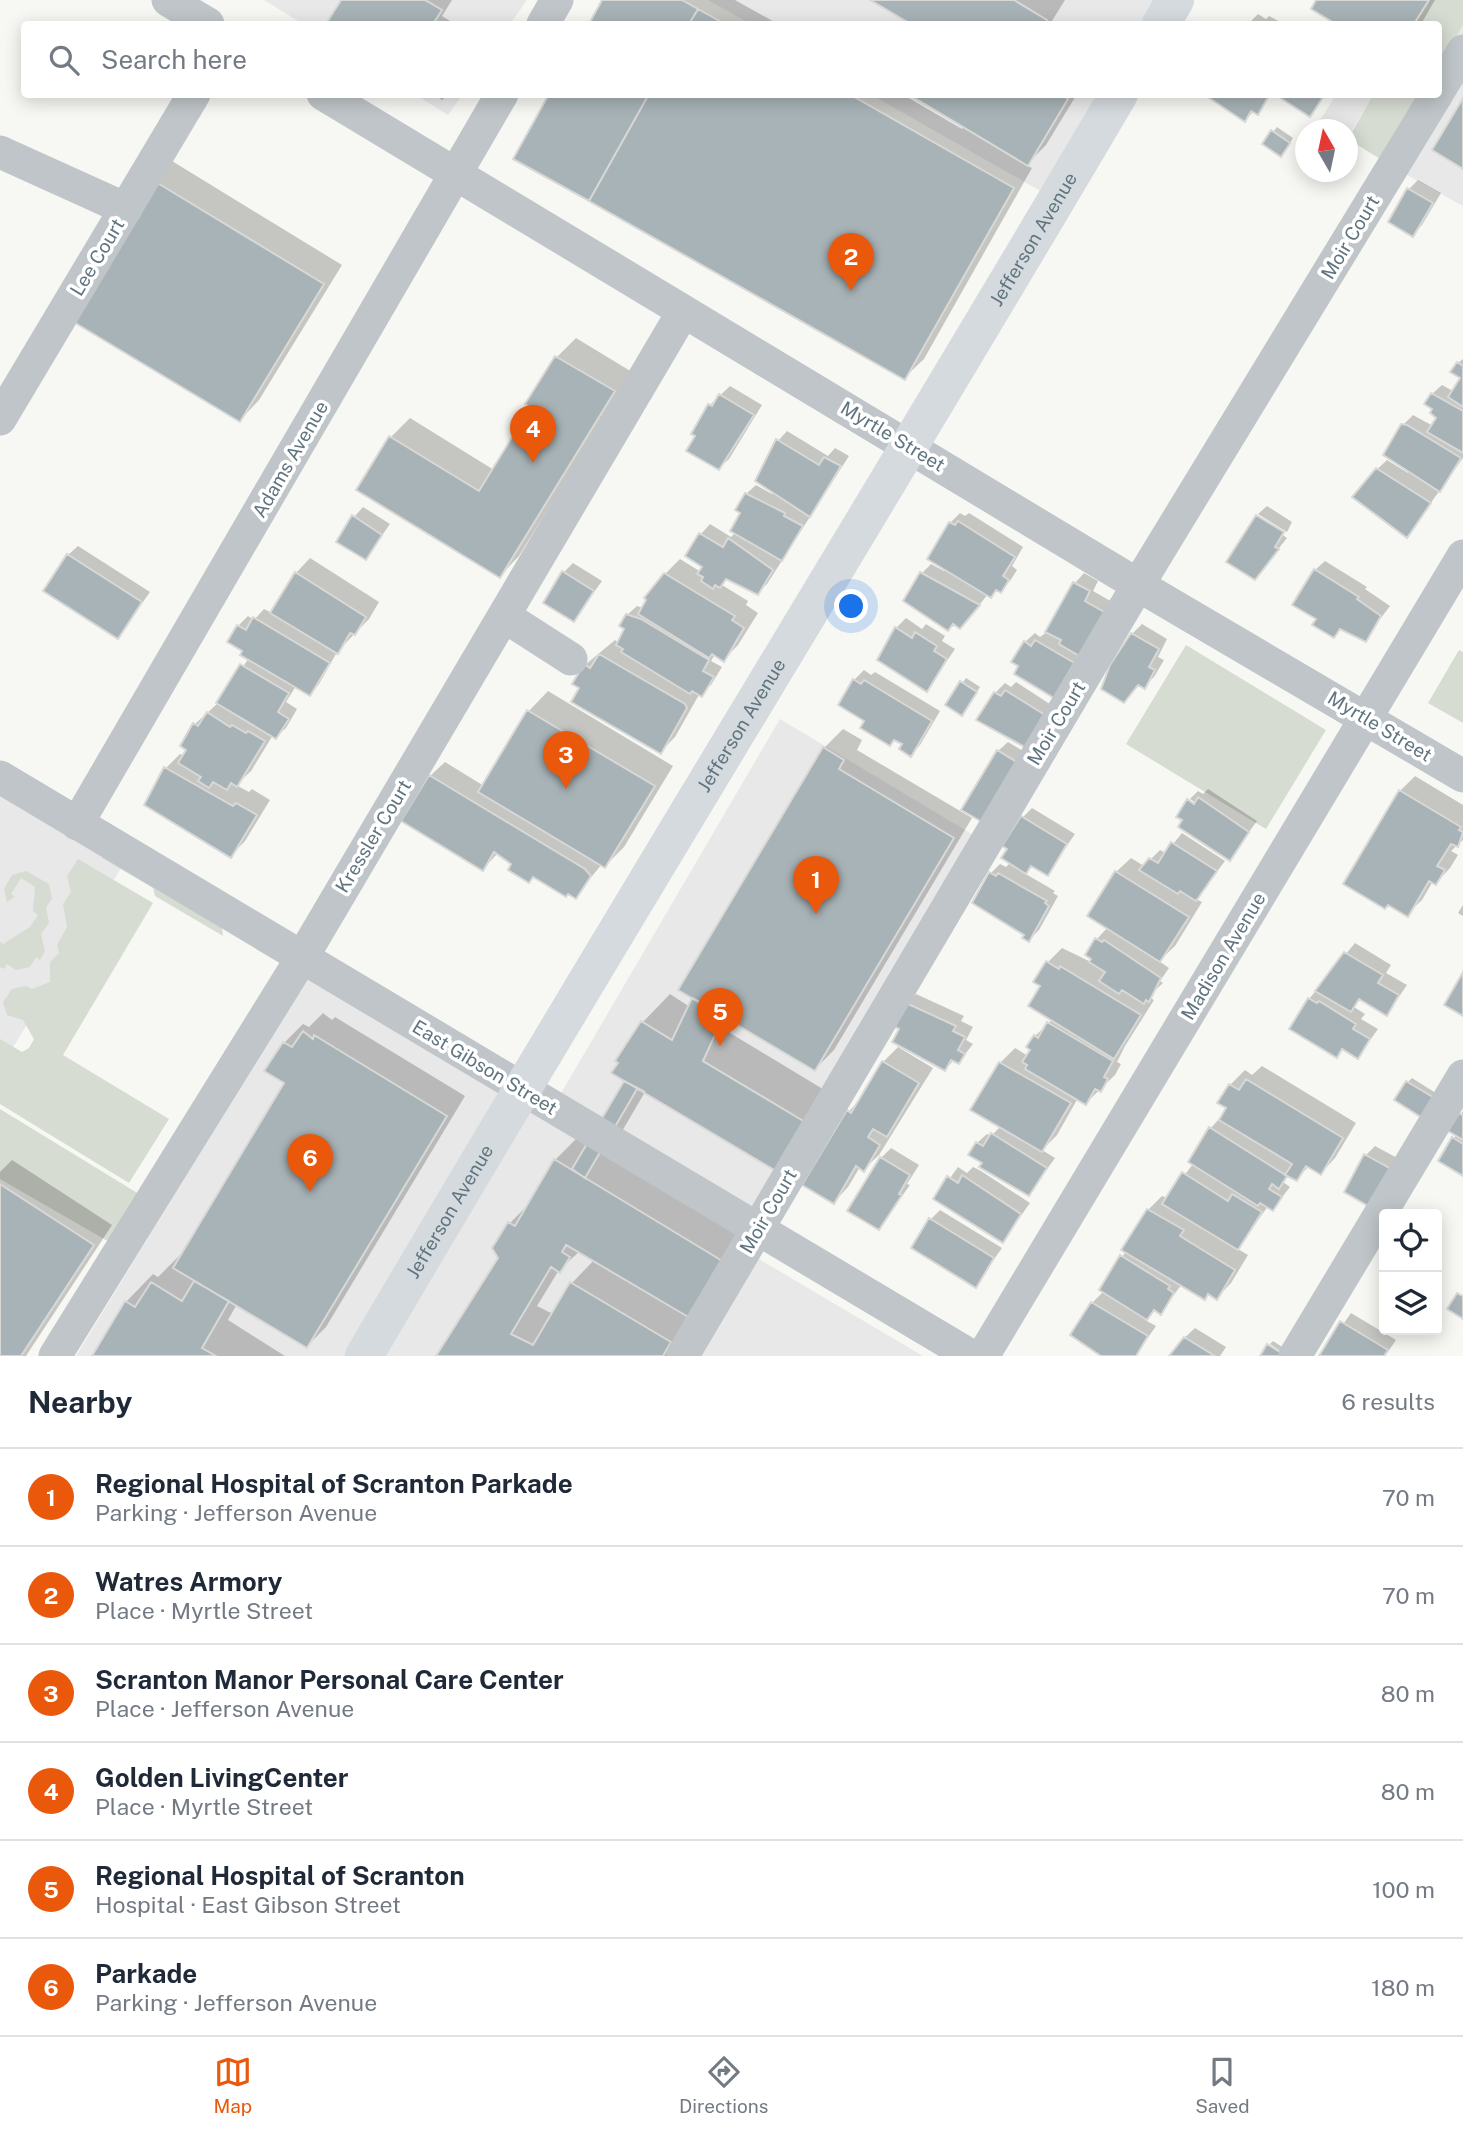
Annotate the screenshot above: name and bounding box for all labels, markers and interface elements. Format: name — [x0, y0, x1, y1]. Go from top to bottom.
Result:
search box — [21, 21, 1442, 98]
icon: search — [45, 41, 83, 79]
text: Search here — [101, 44, 247, 75]
north arrow — [1295, 119, 1358, 182]
street label: Jefferson Avenue — [985, 168, 1081, 310]
street label: Moir Court — [1316, 191, 1384, 283]
street label: Lee Court — [65, 214, 129, 300]
pin: 2 — [828, 233, 874, 291]
street label: Myrtle Street — [837, 396, 949, 476]
street label: Adams Avenue — [248, 397, 332, 521]
pin: 4 — [510, 405, 556, 463]
your location — [834, 589, 868, 623]
street label: Jefferson Avenue — [692, 655, 790, 796]
street label: Moir Court — [1022, 677, 1090, 769]
street label: Myrtle Street — [1324, 686, 1436, 766]
pin: 3 — [543, 731, 589, 789]
street label: Kressler Court — [331, 776, 415, 896]
pin: 1 — [793, 856, 839, 914]
street label: Madison Avenue — [1176, 888, 1270, 1024]
pin: 5 — [697, 988, 743, 1046]
street label: East Gibson Street — [409, 1015, 561, 1119]
pin: 6 — [287, 1134, 333, 1192]
street label: Jefferson Avenue — [401, 1140, 498, 1282]
street label: Moir Court — [735, 1165, 801, 1257]
map controls — [1379, 1209, 1442, 1335]
button: locate — [1379, 1209, 1442, 1272]
button: layers — [1379, 1272, 1442, 1335]
text: Nearby — [28, 1384, 132, 1420]
text: 6 results — [1342, 1388, 1435, 1415]
text: Regional Hospital of Scranton Parkade — [95, 1468, 573, 1499]
text: 1 — [46, 1484, 56, 1511]
text: 70 m — [1382, 1484, 1435, 1511]
text: Parking · Jefferson Avenue — [95, 1499, 377, 1526]
text: Watres Armory — [95, 1566, 282, 1597]
text: 2 — [44, 1582, 58, 1609]
text: 70 m — [1382, 1582, 1435, 1609]
text: Place · Myrtle Street — [95, 1597, 313, 1624]
text: Scranton Manor Personal Care Center — [95, 1664, 564, 1695]
text: 3 — [43, 1680, 59, 1707]
text: 80 m — [1381, 1680, 1435, 1707]
text: Place · Jefferson Avenue — [95, 1695, 354, 1722]
text: Golden LivingCenter — [95, 1762, 349, 1793]
text: 4 — [43, 1778, 59, 1805]
text: 80 m — [1381, 1778, 1435, 1805]
text: Place · Myrtle Street — [95, 1793, 313, 1820]
text: Regional Hospital of Scranton — [95, 1860, 465, 1891]
text: 5 — [43, 1876, 59, 1903]
text: 100 m — [1372, 1876, 1435, 1903]
text: Hospital · East Gibson Street — [95, 1891, 401, 1918]
text: Parkade — [95, 1958, 197, 1989]
text: 6 — [43, 1974, 59, 2001]
text: 180 m — [1371, 1974, 1435, 2001]
text: Parking · Jefferson Avenue — [95, 1989, 377, 2016]
tab: Map — [213, 2053, 252, 2117]
tab: Directions — [679, 2053, 768, 2117]
tab: Saved — [1195, 2053, 1250, 2117]

